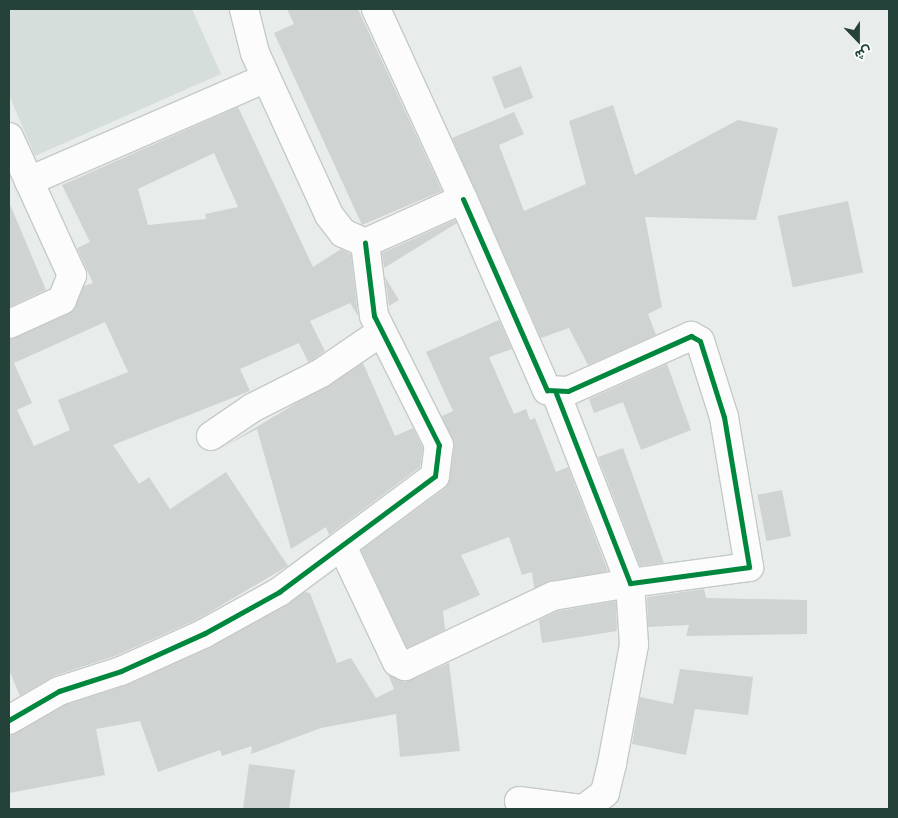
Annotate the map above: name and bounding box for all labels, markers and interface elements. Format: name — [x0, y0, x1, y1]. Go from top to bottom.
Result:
north arrow — [833, 15, 883, 65]
text: ش — [853, 43, 875, 65]

